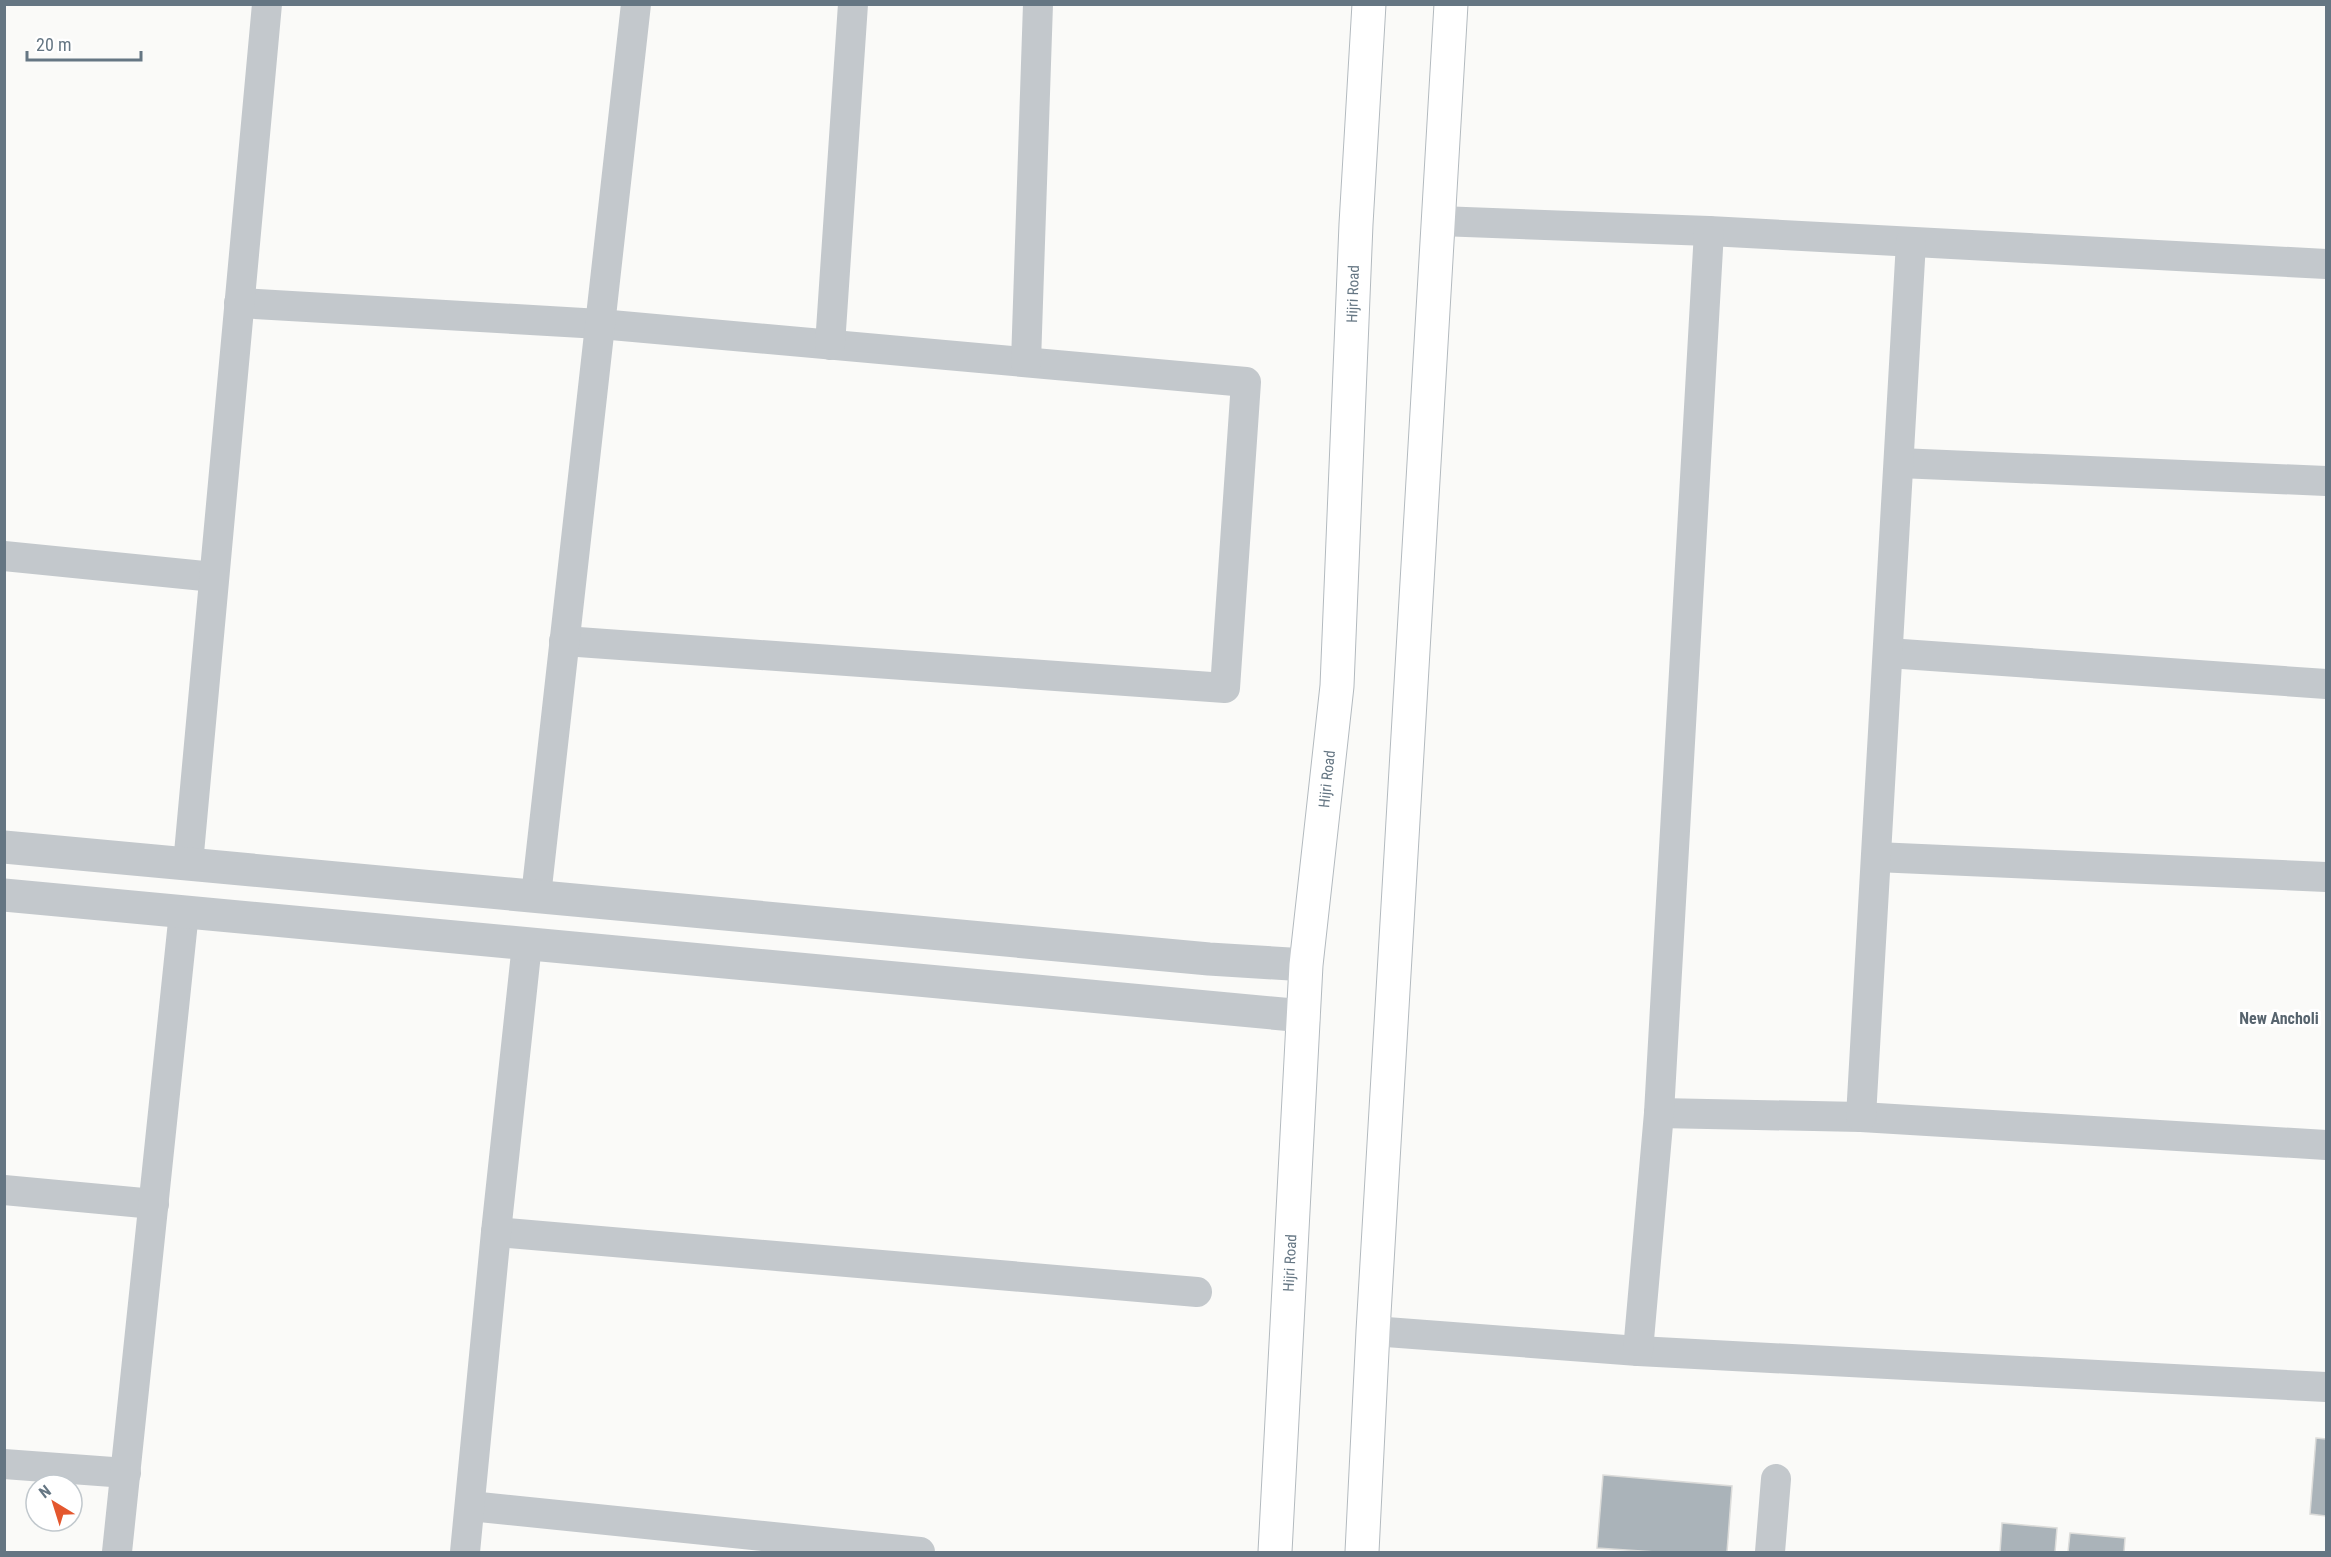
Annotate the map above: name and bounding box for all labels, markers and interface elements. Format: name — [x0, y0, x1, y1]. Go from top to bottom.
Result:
scale bar — [27, 24, 141, 62]
text: 20 m — [36, 34, 71, 55]
street label: Hijri Road — [1343, 265, 1363, 323]
street label: Hijri Road — [1315, 749, 1339, 809]
district label: New Ancholi — [2239, 1009, 2319, 1028]
street label: Hijri Road — [1280, 1234, 1300, 1292]
north arrow — [24, 1473, 84, 1533]
text: N — [35, 1481, 55, 1502]

